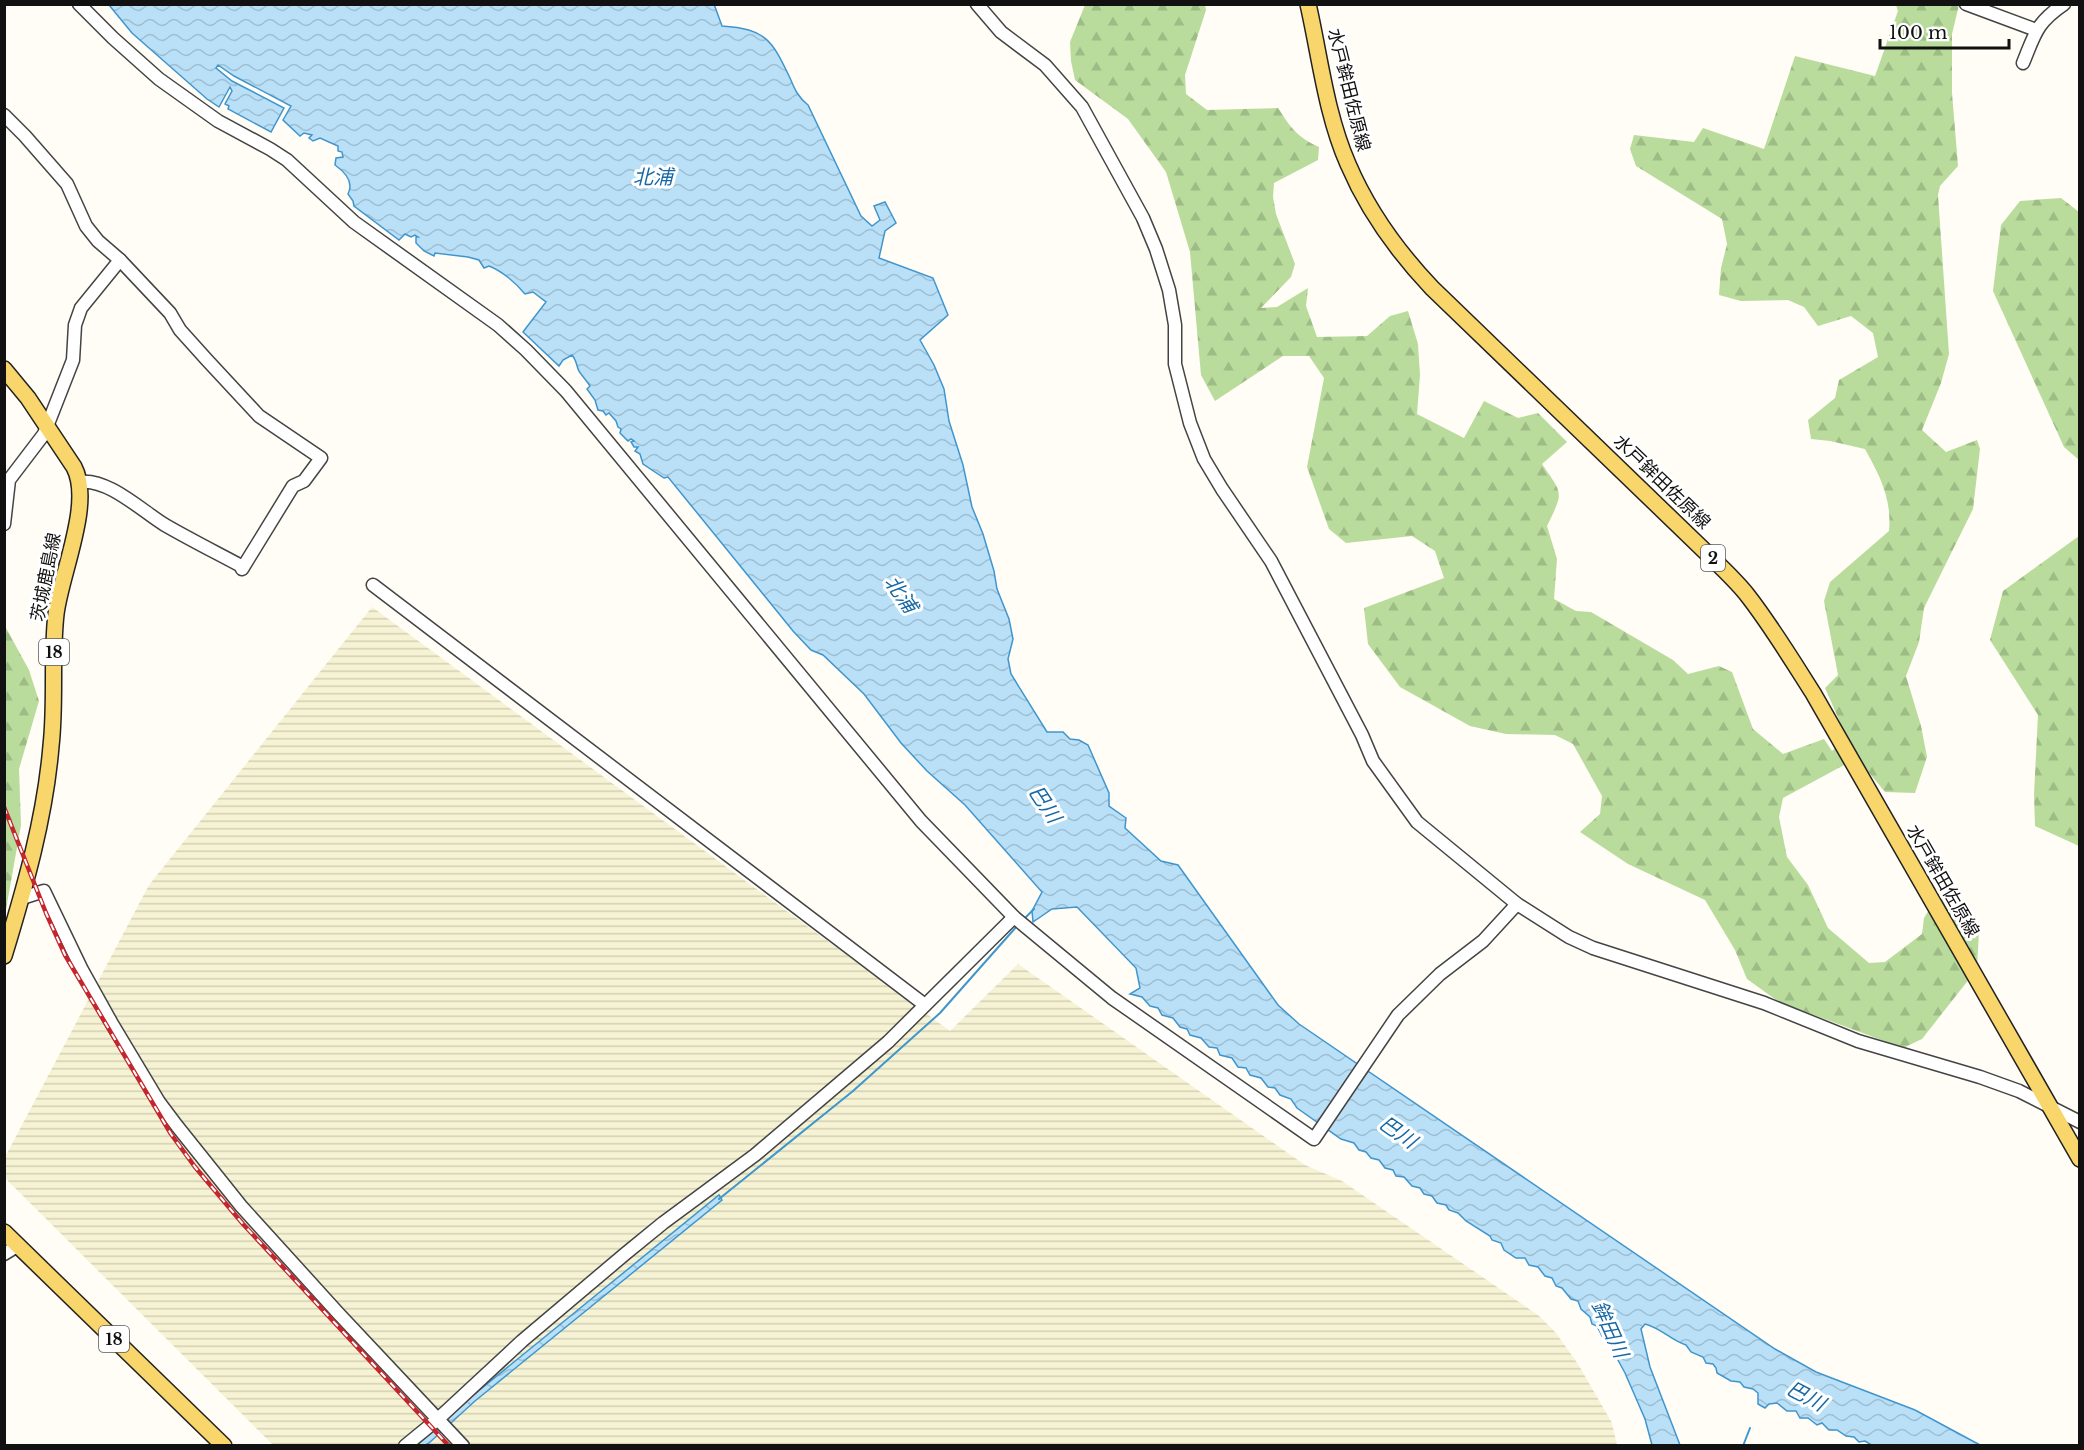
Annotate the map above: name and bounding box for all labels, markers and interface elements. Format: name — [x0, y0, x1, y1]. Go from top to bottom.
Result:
scale bar — [1880, 12, 2009, 50]
text: 100 m — [1889, 22, 1947, 44]
street label: 水戸鉾田佐原線 — [1323, 26, 1375, 154]
water label: 北浦 — [633, 165, 676, 189]
street label: 水戸鉾田佐原線 — [1609, 430, 1715, 534]
street label: 茨城鹿島線 — [27, 531, 65, 623]
road number: 2 — [1701, 545, 1725, 571]
water label: 北浦 — [880, 571, 924, 620]
road number: 18 — [39, 639, 69, 665]
water label: 巴川 — [1024, 781, 1067, 829]
street label: 水戸鉾田佐原線 — [1902, 821, 1984, 941]
water label: 巴川 — [1375, 1111, 1423, 1154]
water label: 鉾田川 — [1587, 1297, 1634, 1363]
road number: 18 — [99, 1326, 129, 1352]
water label: 巴川 — [1783, 1376, 1831, 1417]

